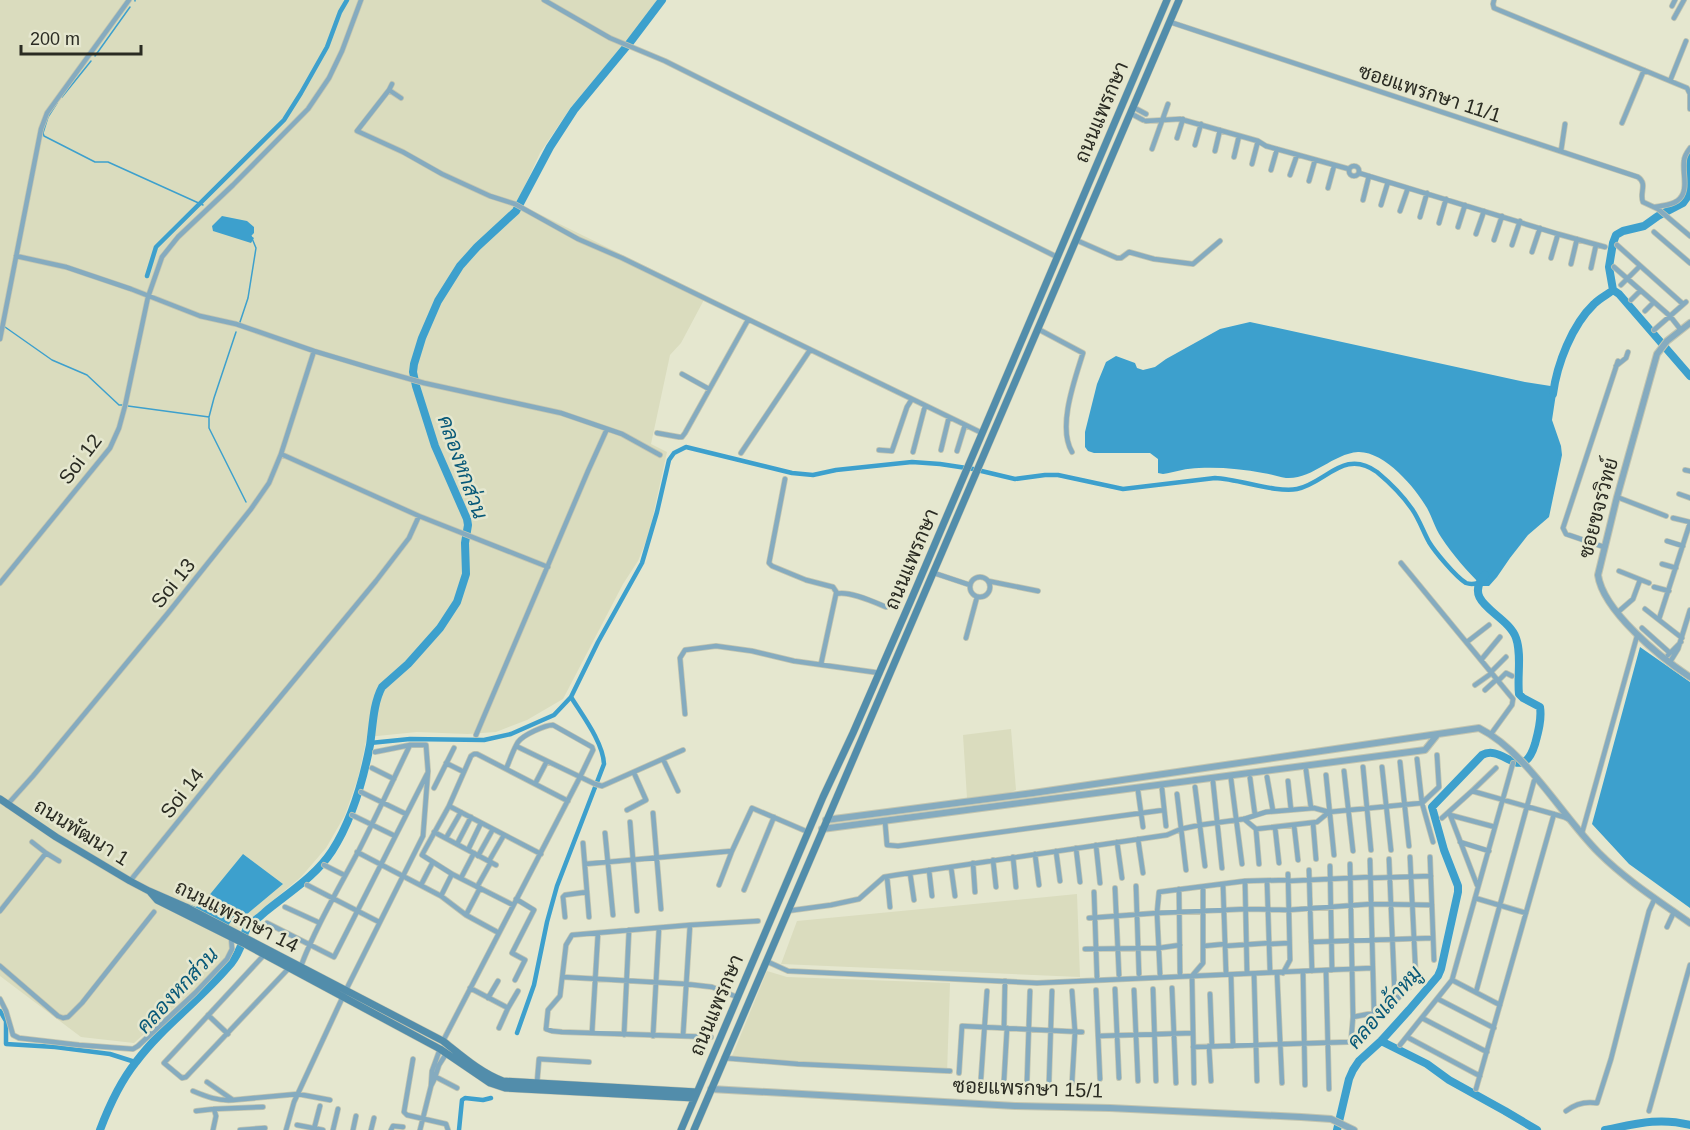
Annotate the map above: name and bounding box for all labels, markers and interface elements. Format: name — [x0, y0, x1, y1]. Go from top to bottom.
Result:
scale bar — [21, 18, 141, 56]
text: 200 m — [30, 29, 80, 49]
street label: ถนนแพรกษา — [1070, 58, 1132, 166]
street label: ซอยแพรกษา 11/1 — [1356, 60, 1504, 126]
water label: คลองหกส่วน — [434, 412, 493, 522]
street label: Soi 12 — [54, 430, 106, 488]
street label: ซอยขจรวิทย์ — [1571, 455, 1622, 561]
street label: ถนนแพรกษา — [880, 505, 942, 613]
street label: Soi 13 — [147, 554, 199, 612]
street label: Soi 14 — [156, 764, 208, 822]
street label: ถนนพัฒนา 1 — [31, 793, 134, 870]
street label: ถนนแพรกษา 14 — [172, 875, 302, 957]
water label: คลองหกส่วน — [132, 942, 223, 1038]
street label: ถนนแพรกษา — [685, 951, 747, 1059]
water label: คลองเล้าหมู — [1341, 960, 1429, 1056]
street label: ซอยแพรกษา 15/1 — [952, 1074, 1104, 1102]

